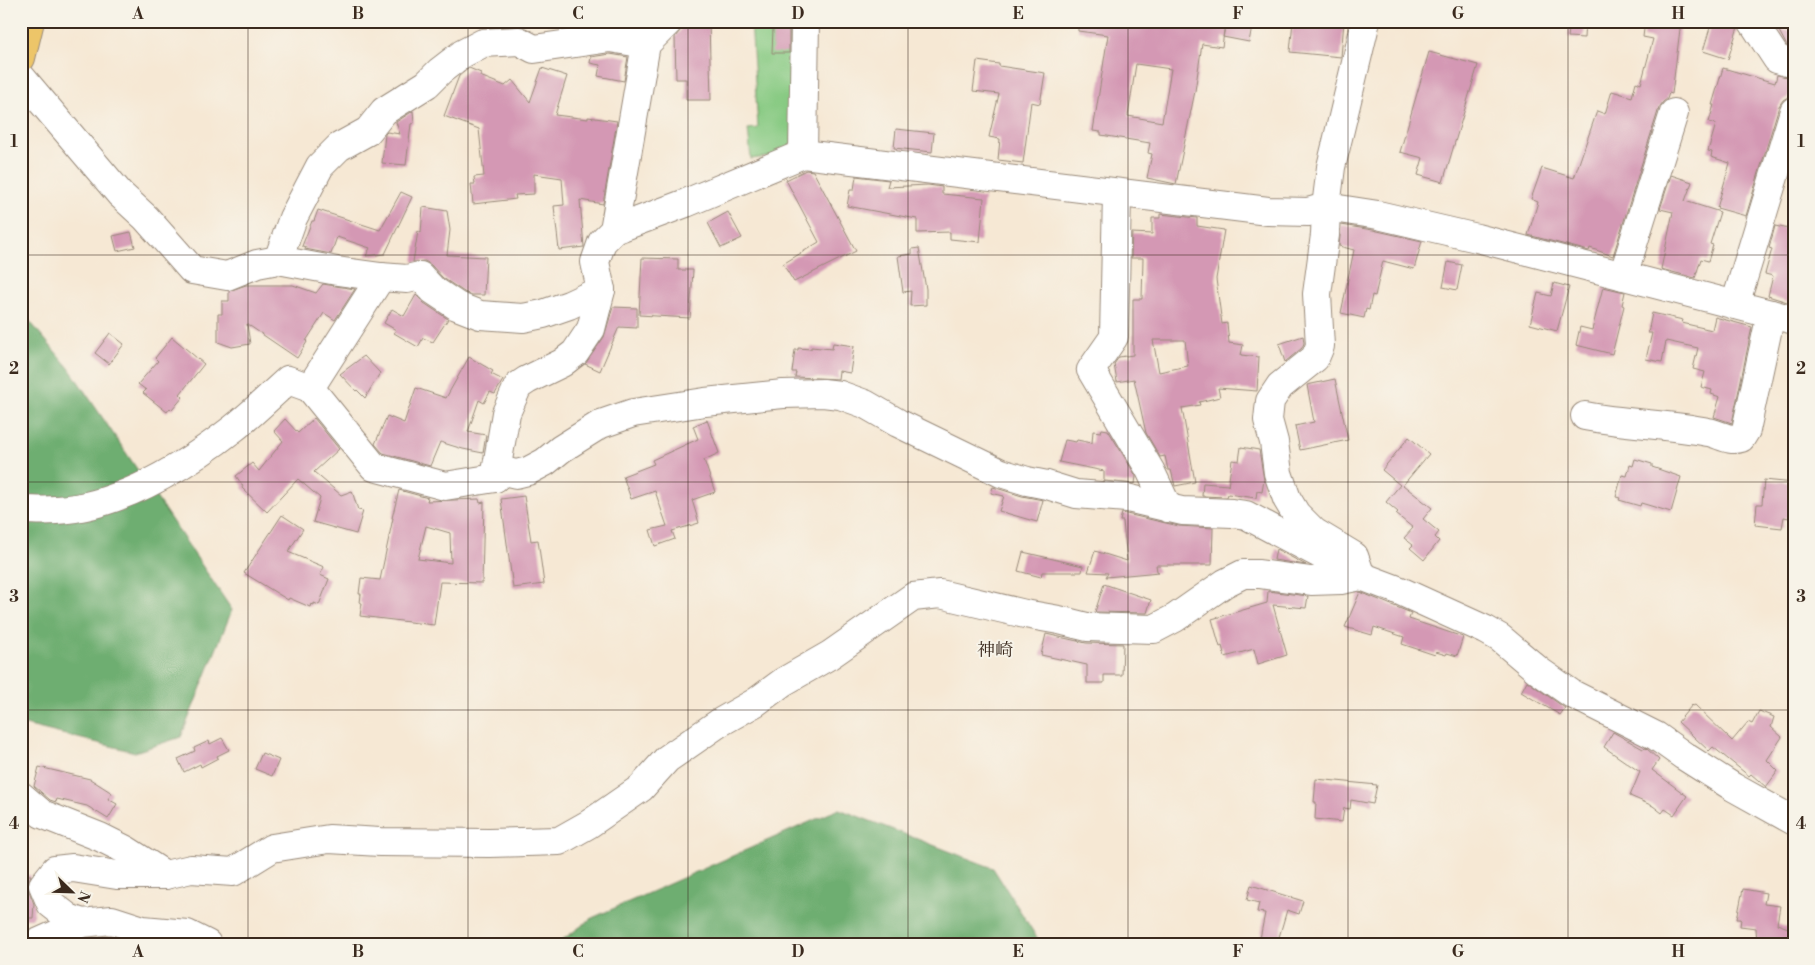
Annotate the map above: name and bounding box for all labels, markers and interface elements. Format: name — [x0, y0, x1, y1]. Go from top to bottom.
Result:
text: A — [131, 4, 144, 24]
text: B — [352, 4, 364, 24]
text: C — [572, 4, 584, 24]
text: D — [792, 4, 805, 24]
text: E — [1012, 4, 1024, 24]
text: F — [1232, 4, 1244, 24]
text: G — [1452, 4, 1465, 24]
text: H — [1671, 4, 1685, 24]
text: 1 — [10, 132, 18, 152]
text: 1 — [1797, 132, 1805, 152]
text: 2 — [9, 359, 19, 379]
text: 2 — [1796, 359, 1806, 379]
text: 3 — [9, 587, 19, 607]
text: 3 — [1796, 587, 1806, 607]
district label: 神崎 — [977, 639, 1013, 662]
text: 4 — [9, 814, 20, 834]
text: 4 — [1796, 814, 1807, 834]
north arrow — [48, 868, 98, 918]
text: N — [73, 888, 93, 905]
text: A — [131, 942, 144, 962]
text: B — [352, 942, 364, 962]
text: C — [572, 942, 584, 962]
text: D — [792, 942, 805, 962]
text: E — [1012, 942, 1024, 962]
text: F — [1232, 942, 1244, 962]
text: G — [1452, 942, 1465, 962]
text: H — [1671, 942, 1685, 962]

